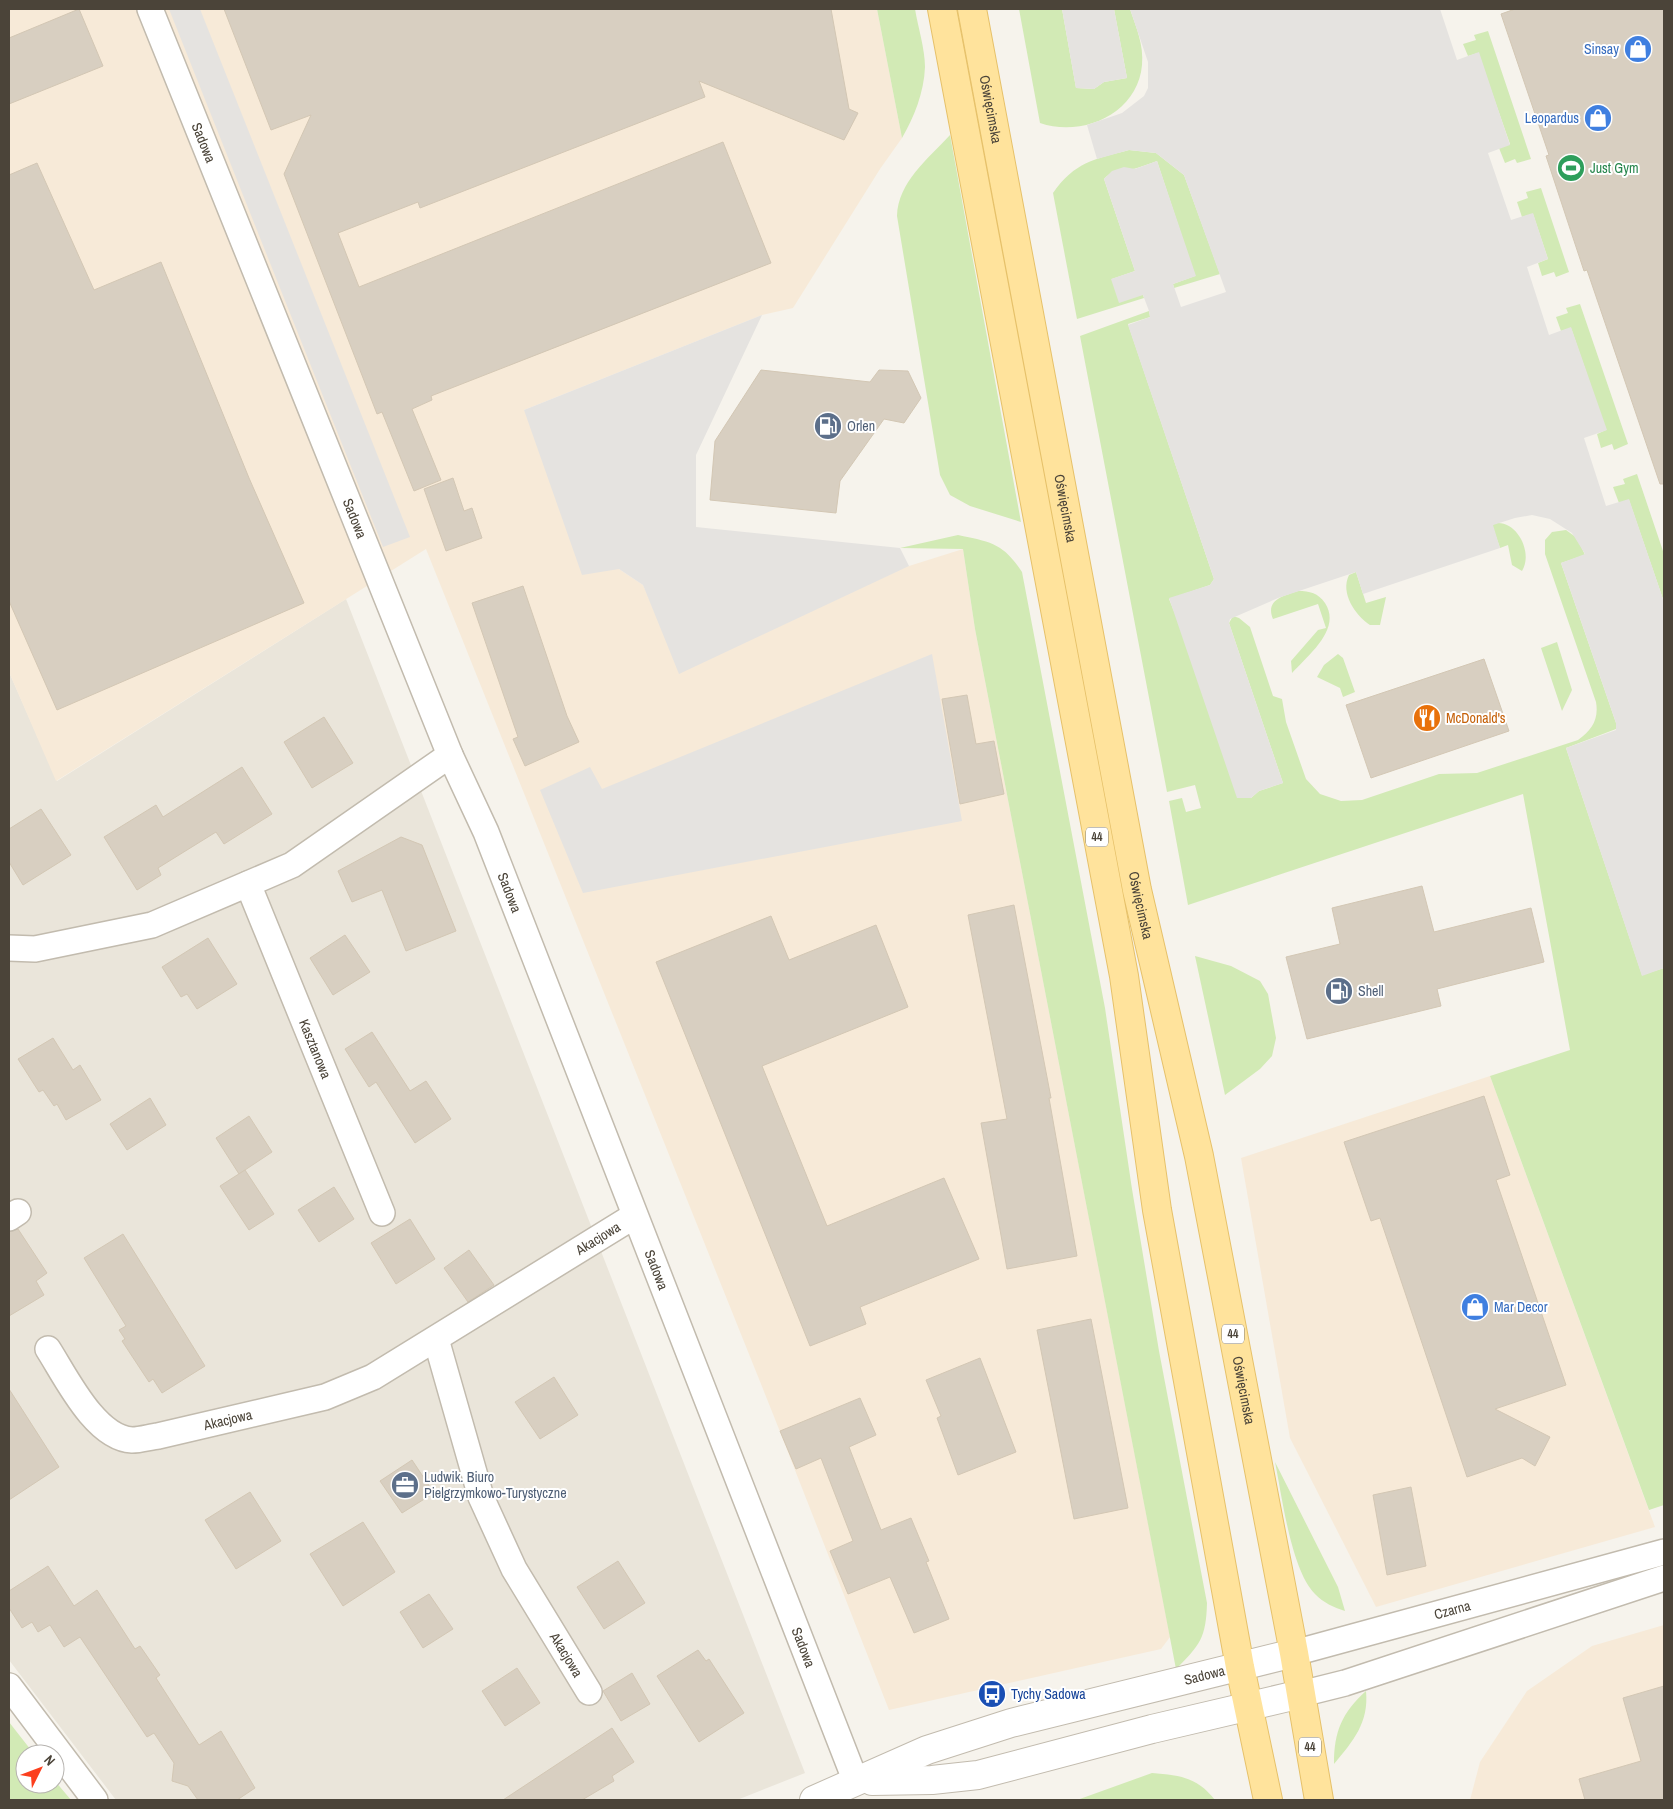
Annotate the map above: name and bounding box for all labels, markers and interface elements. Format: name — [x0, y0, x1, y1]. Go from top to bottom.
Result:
shop icon: Sinsay — [1623, 34, 1653, 64]
place label: Sinsay — [1584, 40, 1619, 58]
street label: Oświęcimska — [976, 74, 1006, 145]
shop icon: Leopardus — [1583, 103, 1613, 133]
place label: Leopardus — [1525, 109, 1579, 127]
street label: Sadowa — [188, 120, 220, 166]
sports icon: Just Gym — [1556, 153, 1586, 183]
place label: Just Gym — [1590, 159, 1638, 177]
fuel station icon: Orlen — [813, 411, 843, 441]
place label: Orlen — [847, 417, 875, 435]
street label: Oświęcimska — [1050, 473, 1081, 544]
street label: Sadowa — [339, 496, 371, 542]
restaurant icon: McDonald's — [1412, 703, 1442, 733]
place label: McDonald's — [1446, 709, 1506, 727]
road number: 44 — [1086, 828, 1108, 846]
street label: Sadowa — [494, 870, 526, 916]
street label: Oświęcimska — [1125, 870, 1157, 942]
fuel station icon: Shell — [1324, 976, 1354, 1006]
place label: Shell — [1358, 982, 1384, 1000]
street label: Kasztanowa — [295, 1016, 336, 1082]
street label: Akacjowa — [571, 1217, 624, 1259]
street label: Sadowa — [641, 1247, 673, 1293]
shop icon: Mar Decor — [1460, 1292, 1490, 1322]
place label: Mar Decor — [1494, 1298, 1548, 1316]
road number: 44 — [1222, 1325, 1244, 1344]
street label: Oświęcimska — [1228, 1355, 1259, 1426]
street label: Akacjowa — [201, 1405, 254, 1434]
place label: Ludwik. Biuro Pielgrzymkowo-Turystyczne — [424, 1468, 567, 1502]
office icon: Ludwik. Biuro Pielgrzymkowo-Turystyczne — [390, 1470, 420, 1500]
street label: Czarna — [1432, 1596, 1473, 1623]
street label: Sadowa — [788, 1625, 820, 1670]
street label: Akacjowa — [545, 1628, 587, 1681]
street label: Sadowa — [1182, 1661, 1227, 1689]
bus stop icon: Tychy Sadowa — [977, 1679, 1007, 1709]
place label: Tychy Sadowa — [1011, 1685, 1086, 1703]
road number: 44 — [1299, 1738, 1321, 1756]
north arrow — [15, 1744, 65, 1794]
text: N — [40, 1751, 59, 1769]

